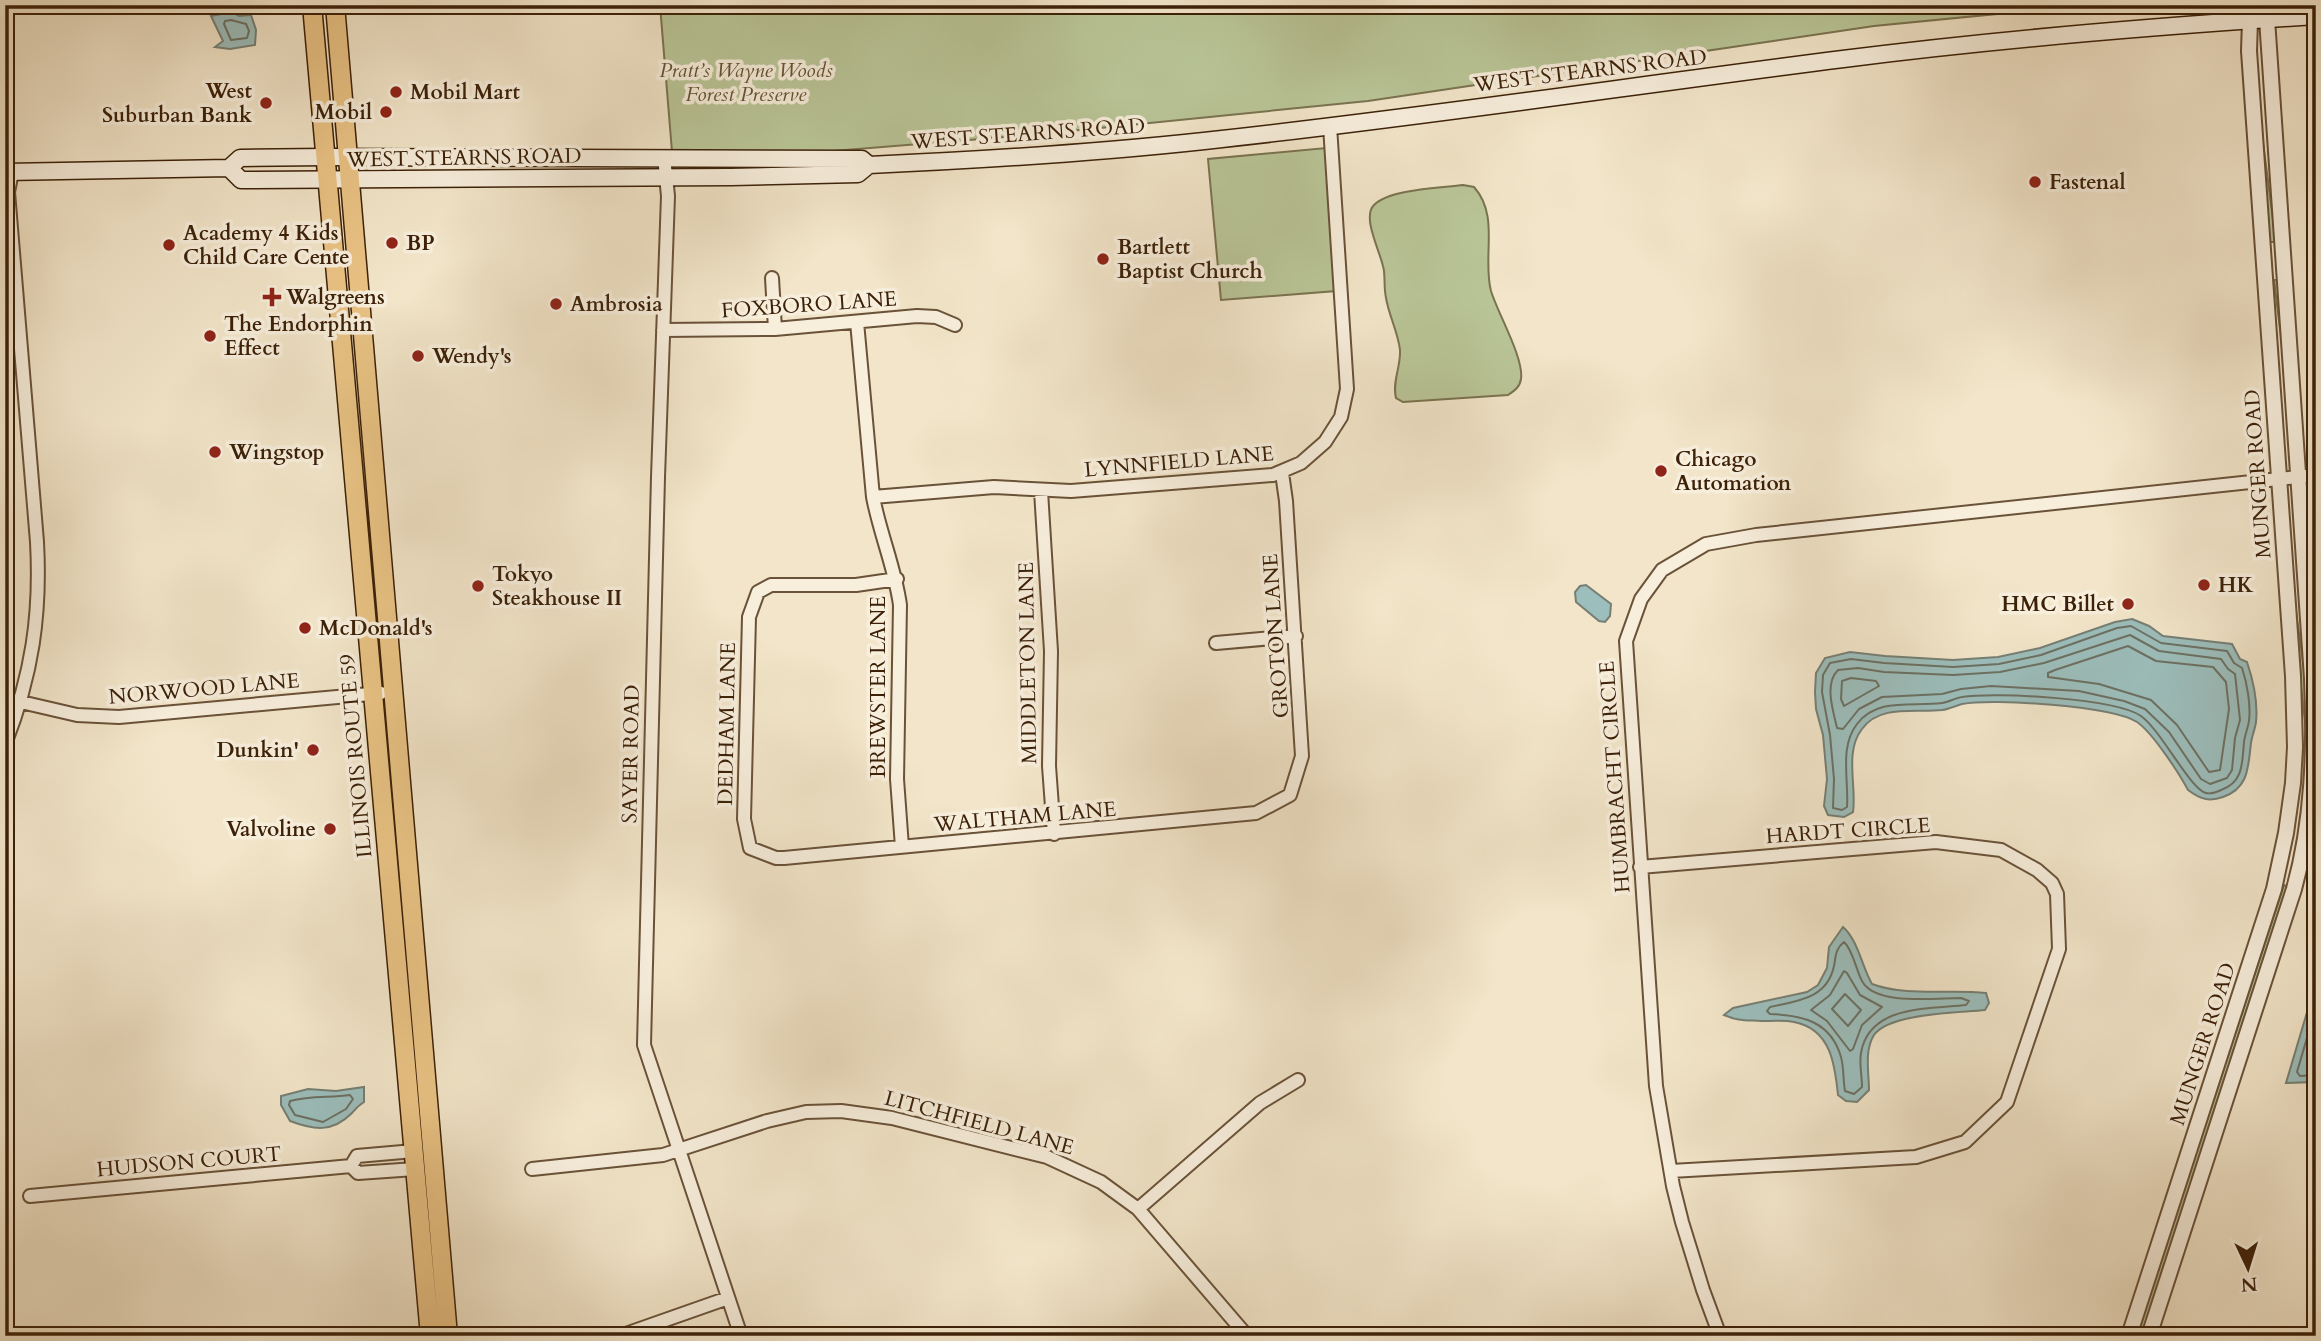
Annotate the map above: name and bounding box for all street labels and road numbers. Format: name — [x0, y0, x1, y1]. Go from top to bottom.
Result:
street label: WEST STEARNS ROAD — [1471, 42, 1708, 100]
street label: WEST STEARNS ROAD — [909, 111, 1146, 157]
street label: WEST STEARNS ROAD — [345, 141, 582, 175]
street label: FOXBORO LANE — [720, 284, 898, 326]
street label: MUNGER ROAD — [2238, 389, 2278, 559]
street label: LYNNFIELD LANE — [1083, 439, 1275, 485]
street label: GROTON LANE — [1256, 553, 1296, 719]
street label: MIDDLETON LANE — [1012, 562, 1044, 764]
street label: BREWSTER LANE — [864, 596, 893, 778]
street label: DEDHAM LANE — [711, 642, 743, 806]
street label: ILLINOIS ROUTE 59 — [333, 653, 379, 859]
street label: HUMBRACHT CIRCLE — [1592, 660, 1638, 894]
street label: NORWOOD LANE — [107, 666, 301, 712]
street label: SAYER ROAD — [615, 684, 647, 824]
street label: WALTHAM LANE — [932, 795, 1117, 839]
street label: HARDT CIRCLE — [1765, 811, 1931, 851]
street label: MUNGER ROAD — [2163, 959, 2243, 1129]
street label: LITCHFIELD LANE — [881, 1084, 1077, 1162]
street label: HUDSON COURT — [95, 1139, 283, 1185]

